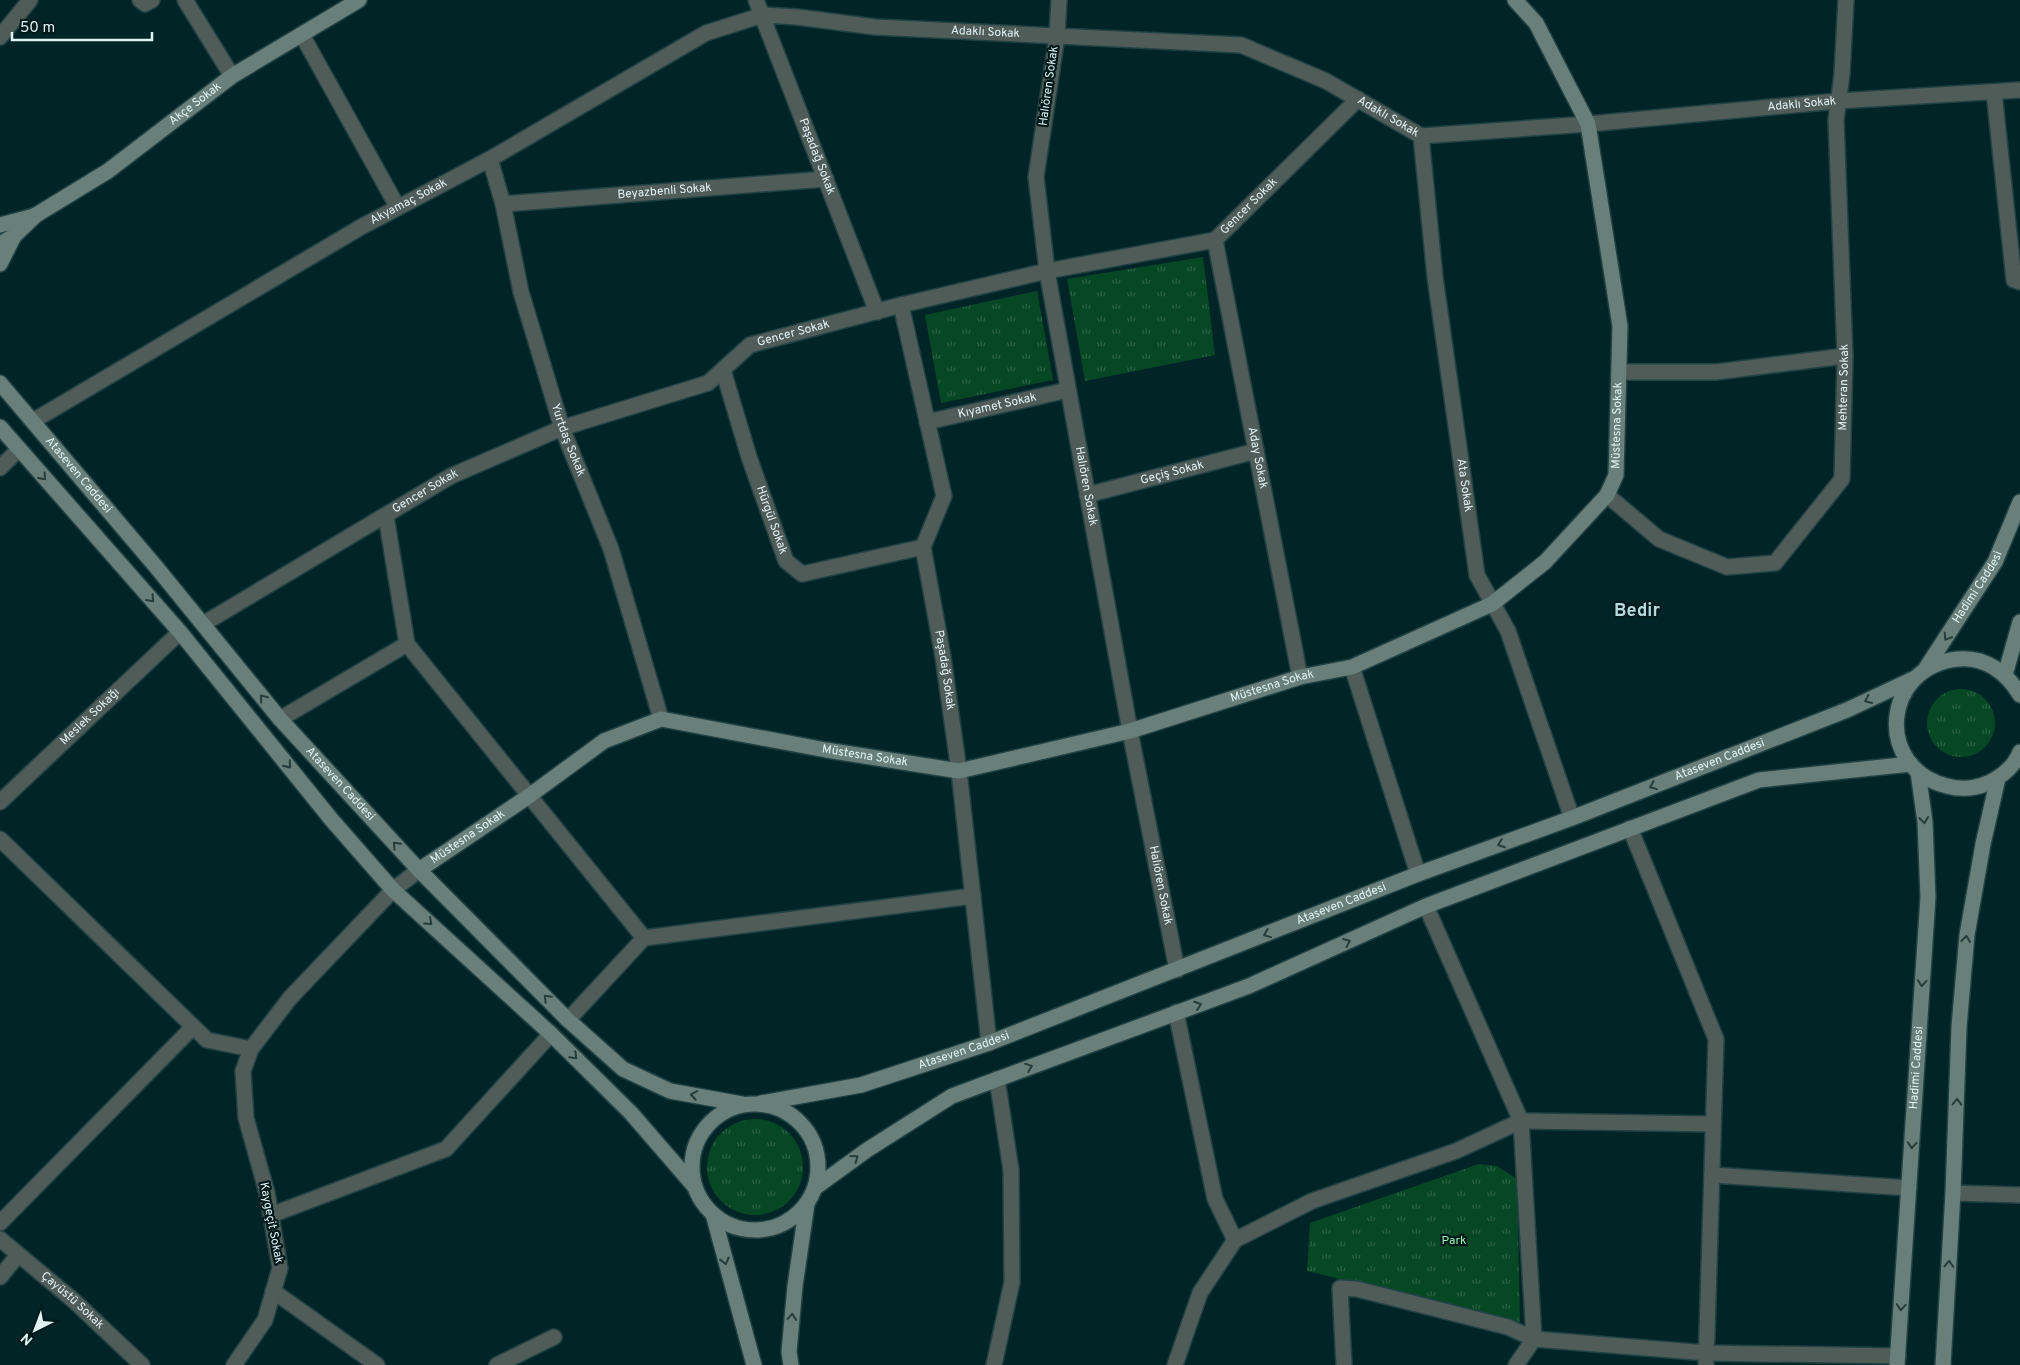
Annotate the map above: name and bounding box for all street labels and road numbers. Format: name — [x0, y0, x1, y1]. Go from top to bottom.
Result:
street label: Adaklı Sokak — [951, 23, 1020, 42]
street label: Halıören Sokak — [1035, 45, 1063, 127]
street label: Akçe Sokak — [166, 79, 225, 129]
street label: Adaklı Sokak — [1354, 93, 1422, 141]
street label: Adaklı Sokak — [1767, 93, 1837, 115]
street label: Paşadağ Sokak — [795, 116, 839, 197]
street label: Akyamaç Sokak — [367, 175, 450, 229]
street label: Gencer Sokak — [1217, 175, 1281, 238]
street label: Beyazbenli Sokak — [617, 180, 712, 203]
street label: Gencer Sokak — [755, 316, 831, 351]
street label: Mehteran Sokak — [1835, 344, 1853, 431]
street label: Müstesna Sokak — [1608, 382, 1626, 469]
street label: Kıyamet Sokak — [956, 389, 1038, 423]
street label: Yurtdaş Sokak — [547, 402, 589, 479]
street label: Aday Sokak — [1244, 426, 1271, 490]
street label: Ataseven Caddesi — [41, 434, 115, 517]
street label: Halıören Sokak — [1071, 445, 1101, 527]
street label: Geçiş Sokak — [1139, 457, 1206, 489]
street label: Ata Sokak — [1453, 457, 1476, 513]
street label: Gencer Sokak — [389, 466, 461, 517]
street label: Hürgül Sokak — [752, 484, 791, 557]
street label: Hadimi Caddesi — [1949, 549, 2007, 627]
street label: Paşadağ Sokak — [930, 629, 958, 711]
street label: Müstesna Sokak — [1228, 666, 1315, 707]
street label: Meslek Sokağı — [57, 685, 124, 749]
street label: Ataseven Caddesi — [1672, 735, 1767, 785]
street label: Müstesna Sokak — [821, 741, 909, 771]
street label: Ataseven Caddesi — [302, 744, 378, 825]
street label: Müstesna Sokak — [427, 806, 508, 868]
street label: Halıören Sokak — [1145, 844, 1176, 926]
street label: Ataseven Caddesi — [1294, 879, 1389, 929]
street label: Hadimi Caddesi — [1906, 1026, 1927, 1110]
street label: Ataseven Caddesi — [916, 1028, 1012, 1074]
street label: Kaygeçit Sokak — [255, 1181, 287, 1265]
street label: Çayüstü Sokak — [37, 1268, 107, 1333]

